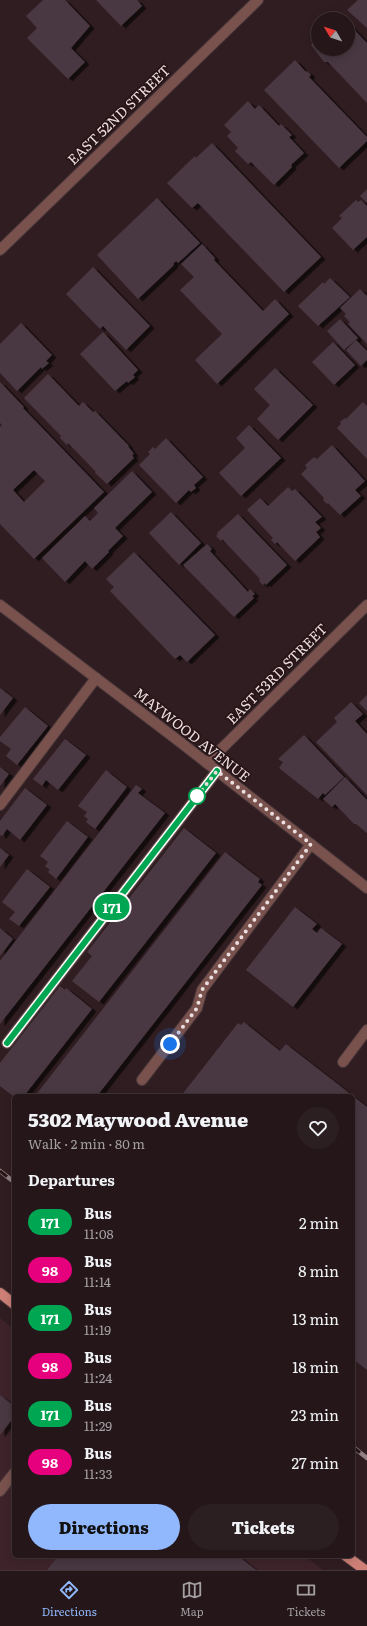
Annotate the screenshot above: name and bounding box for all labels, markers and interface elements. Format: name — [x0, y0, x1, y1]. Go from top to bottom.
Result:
north arrow — [311, 12, 355, 56]
map controls — [311, 12, 355, 56]
street label: EAST 52ND STREET — [62, 60, 174, 169]
street label: EAST 53RD STREET — [221, 618, 331, 728]
street label: MAYWOOD AVENUE — [130, 682, 255, 786]
unlabelled marker — [188, 787, 206, 805]
line badge: 171 — [89, 894, 135, 920]
text: 171 — [103, 897, 121, 917]
your location — [160, 1034, 180, 1054]
text: 5302 Maywood Avenue — [28, 1105, 248, 1133]
button: heart — [297, 1107, 339, 1149]
text: Walk · 2 min · 80 m — [28, 1134, 145, 1153]
text: Departures — [28, 1168, 115, 1191]
text: Bus — [84, 1201, 112, 1224]
text: 2 min — [299, 1211, 339, 1234]
text: 171 — [41, 1212, 59, 1232]
text: 11:08 — [84, 1224, 114, 1243]
text: Bus — [84, 1249, 112, 1272]
text: 8 min — [298, 1259, 339, 1282]
text: 98 — [42, 1260, 58, 1280]
text: 11:14 — [84, 1272, 111, 1291]
text: Bus — [84, 1297, 112, 1320]
text: 13 min — [292, 1307, 339, 1330]
text: 171 — [41, 1308, 59, 1328]
text: 11:19 — [84, 1320, 111, 1339]
text: Bus — [84, 1345, 112, 1368]
text: 18 min — [292, 1355, 339, 1378]
text: 98 — [42, 1356, 58, 1376]
text: 11:24 — [84, 1368, 113, 1387]
text: Bus — [84, 1393, 112, 1416]
text: 23 min — [291, 1403, 339, 1426]
text: 171 — [41, 1404, 59, 1424]
text: 11:29 — [84, 1416, 112, 1435]
text: Bus — [84, 1441, 112, 1464]
text: 27 min — [291, 1451, 339, 1474]
text: 98 — [42, 1452, 58, 1472]
text: 11:33 — [84, 1464, 112, 1483]
button: Directions — [28, 1504, 180, 1550]
button: Tickets — [188, 1504, 339, 1550]
tab: Directions — [42, 1579, 97, 1619]
tab: Map — [180, 1579, 203, 1619]
tab: Tickets — [287, 1579, 325, 1619]

